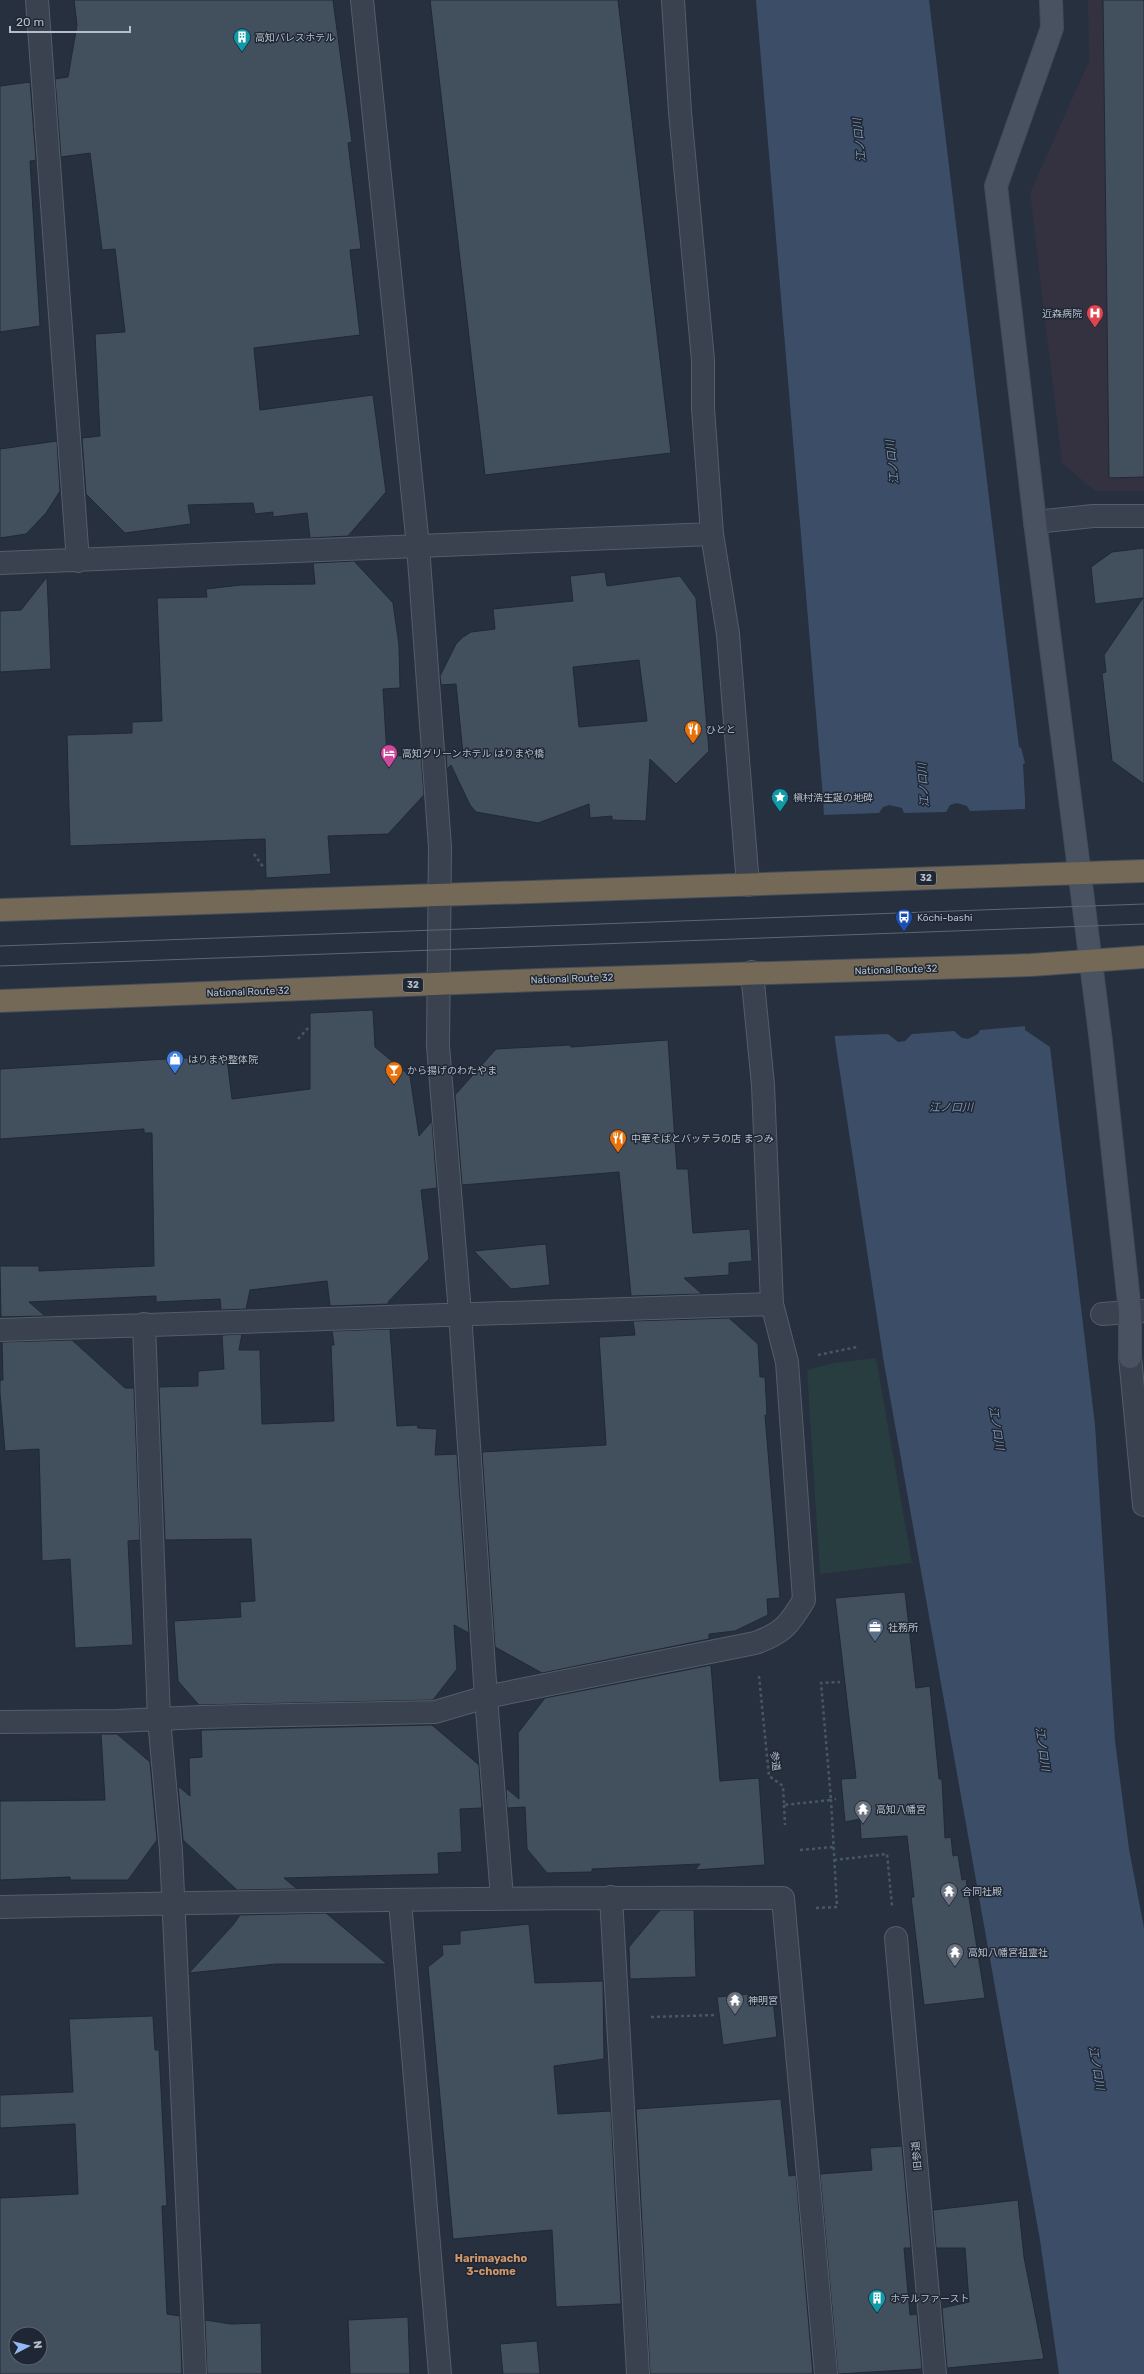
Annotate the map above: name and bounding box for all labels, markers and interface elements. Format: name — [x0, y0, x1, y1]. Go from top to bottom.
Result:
scale bar — [10, 8, 130, 34]
text: 20 m — [16, 15, 44, 29]
building icon: 高知パレスホテル — [232, 27, 252, 52]
place label: 高知パレスホテル — [255, 32, 335, 44]
water label: 江ノ口川 — [851, 116, 868, 163]
hospital icon: 近森病院 — [1085, 303, 1105, 328]
place label: 近森病院 — [1042, 308, 1082, 320]
water label: 江ノ口川 — [884, 438, 901, 485]
restaurant icon: ひとと — [683, 719, 703, 744]
place label: ひとと — [706, 724, 736, 736]
hotel icon: 高知グリーンホテル はりまや橋 — [379, 743, 399, 768]
place label: 高知グリーンホテル はりまや橋 — [402, 748, 544, 760]
water label: 江ノ口川 — [915, 762, 932, 807]
place icon: 槇村浩生誕の地碑 — [770, 787, 790, 812]
place label: 槇村浩生誕の地碑 — [793, 792, 873, 804]
road number: 32 — [916, 871, 936, 885]
bus stop icon: Kōchi-bashi — [894, 907, 914, 932]
place label: Kōchi-bashi — [917, 912, 972, 924]
street label: National Route 32 — [854, 963, 938, 977]
street label: National Route 32 — [530, 972, 614, 986]
road number: 32 — [403, 978, 423, 992]
street label: National Route 32 — [206, 985, 290, 999]
shop icon: はりまや整体院 — [165, 1049, 185, 1074]
place label: はりまや整体院 — [188, 1054, 258, 1066]
bar icon: から揚げのわたやま — [384, 1060, 404, 1085]
place label: から揚げのわたやま — [407, 1065, 497, 1077]
water label: 江ノ口川 — [929, 1101, 974, 1114]
restaurant icon: 中華そばとバッテラの店 まつみ — [608, 1128, 628, 1153]
place label: 中華そばとバッテラの店 まつみ — [631, 1133, 773, 1145]
water label: 江ノ口川 — [987, 1405, 1007, 1452]
office icon: 社務所 — [865, 1617, 885, 1642]
place label: 社務所 — [888, 1622, 918, 1634]
water label: 江ノ口川 — [1033, 1726, 1052, 1773]
street label: 参道 — [768, 1750, 782, 1772]
temple icon: 高知八幡宮 — [853, 1799, 873, 1824]
place label: 高知八幡宮 — [876, 1804, 926, 1816]
temple icon: 合同社殿 — [939, 1881, 959, 1906]
place label: 合同社殿 — [962, 1886, 1002, 1898]
temple icon: 高知八幡宮祖霊社 — [945, 1942, 965, 1967]
place label: 高知八幡宮祖霊社 — [968, 1947, 1048, 1959]
temple icon: 神明宮 — [725, 1990, 745, 2015]
place label: 神明宮 — [748, 1995, 778, 2007]
water label: 江ノ口川 — [1086, 2045, 1107, 2092]
street label: 旧参道 — [910, 2140, 924, 2171]
district label: Harimayacho 3-chome — [455, 2252, 527, 2278]
building icon: ホテルファースト — [867, 2288, 887, 2313]
place label: ホテルファースト — [890, 2293, 970, 2305]
north arrow — [8, 2326, 48, 2366]
text: N — [30, 2340, 44, 2350]

